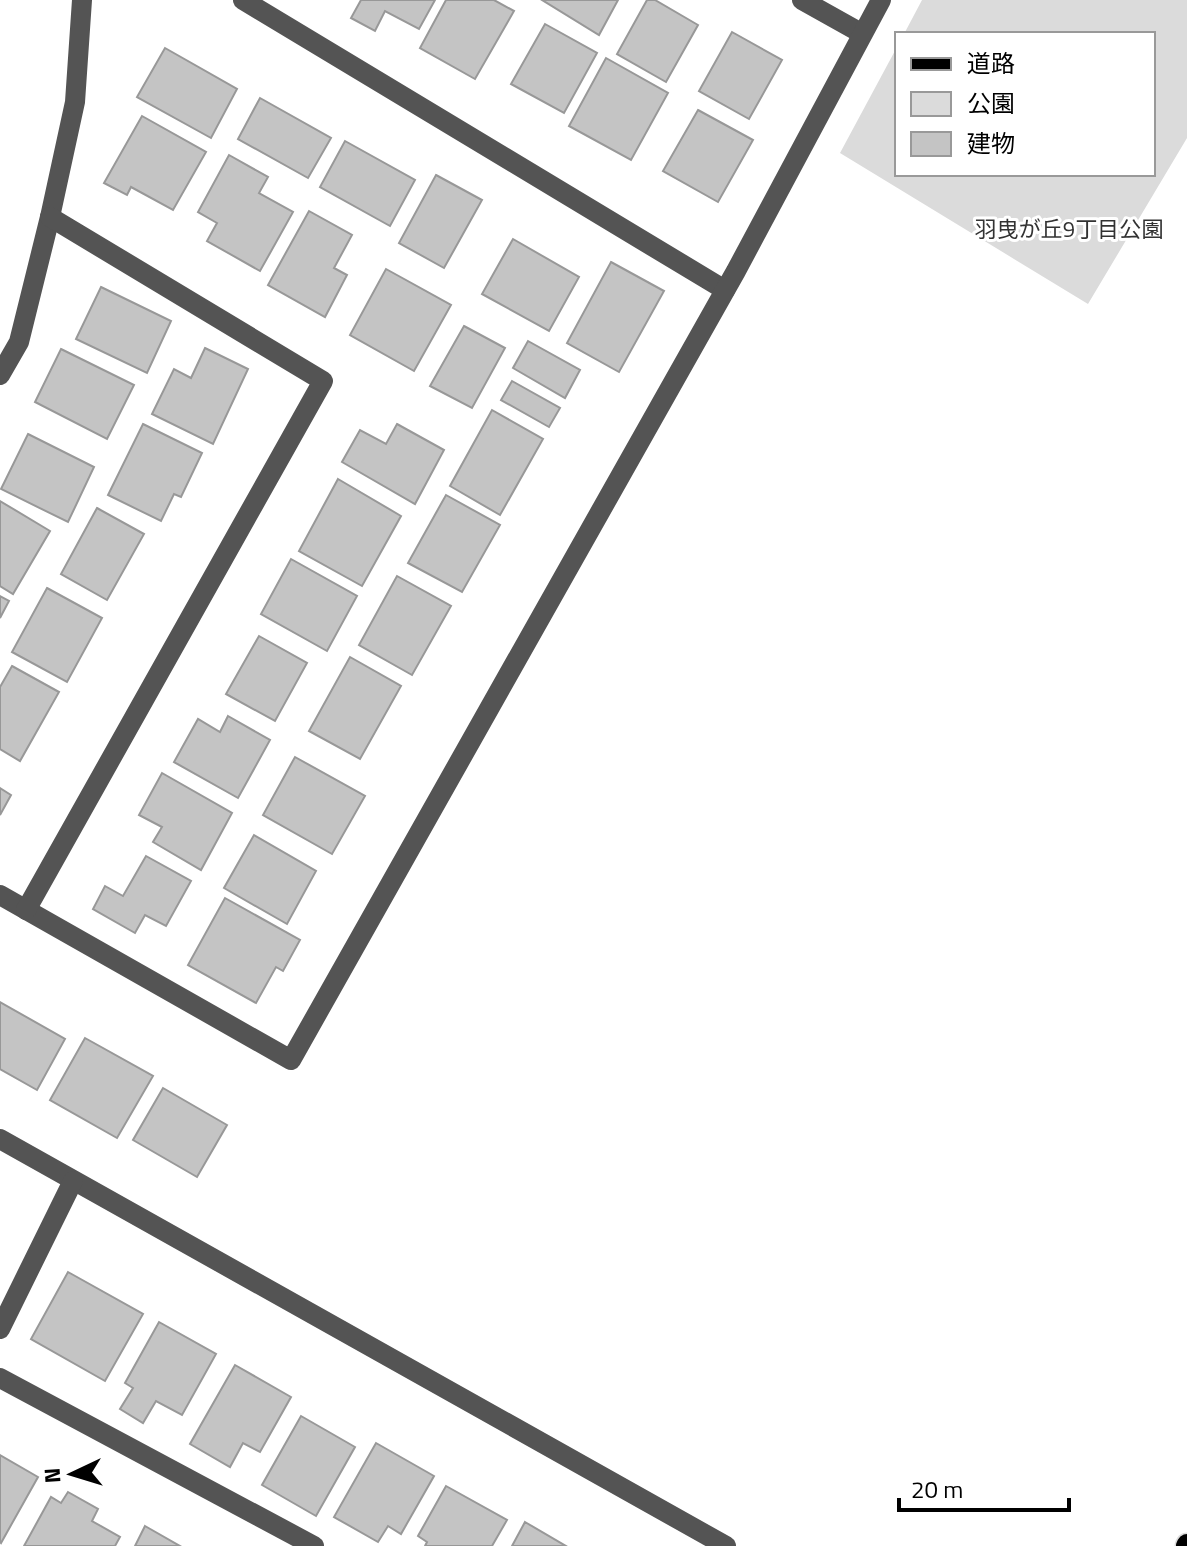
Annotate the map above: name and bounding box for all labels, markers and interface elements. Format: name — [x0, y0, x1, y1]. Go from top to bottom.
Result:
legend — [895, 32, 1155, 176]
text: 道路 — [967, 45, 1015, 81]
text: 公園 — [967, 85, 1015, 121]
text: 建物 — [967, 125, 1015, 161]
park label: 羽曳が丘9丁目公園 — [975, 212, 1163, 246]
north arrow — [32, 1434, 112, 1514]
scale bar — [899, 1462, 1069, 1512]
text: N — [35, 1467, 70, 1484]
text: 20 m — [911, 1471, 963, 1507]

